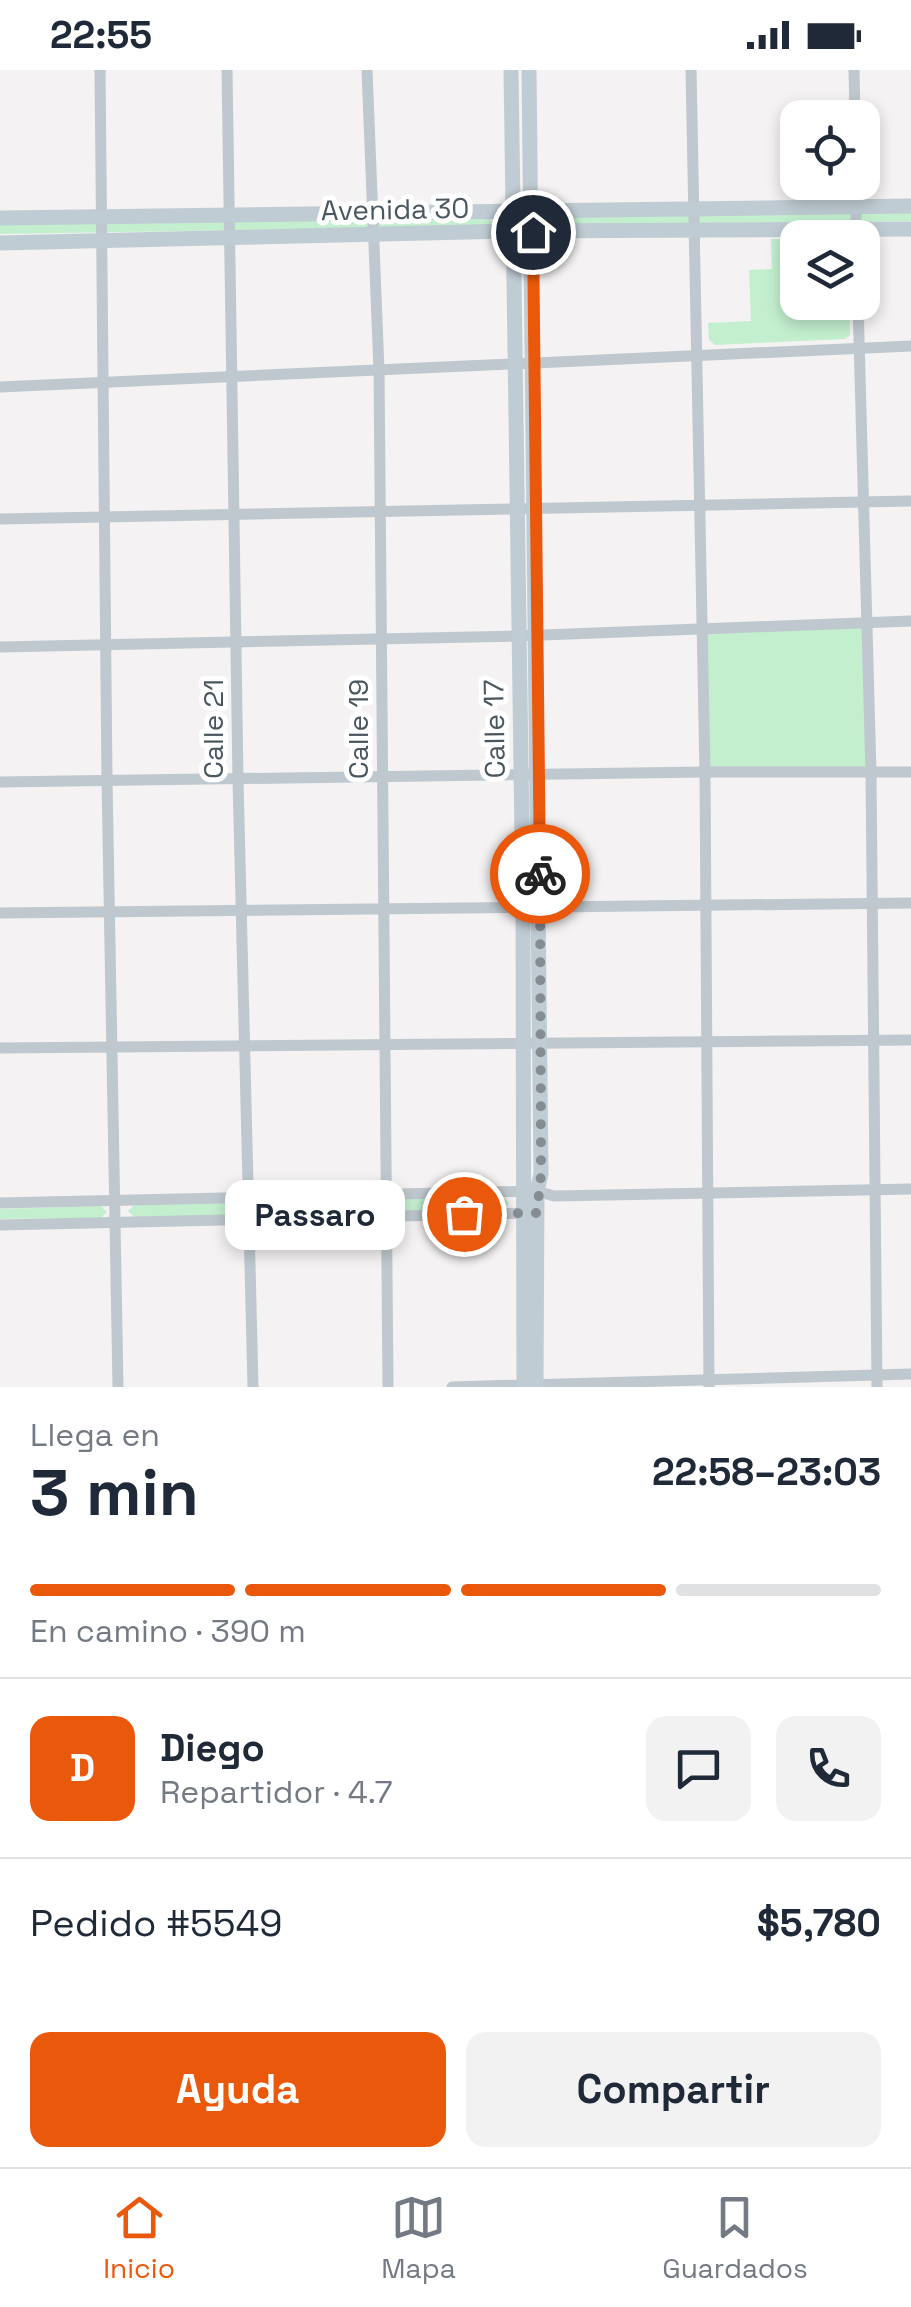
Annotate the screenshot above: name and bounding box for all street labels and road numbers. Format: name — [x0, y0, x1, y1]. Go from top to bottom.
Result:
street label: Avenida 30 — [320, 190, 470, 228]
street label: Calle 21 — [195, 679, 231, 779]
street label: Calle 19 — [340, 679, 376, 779]
street label: Calle 17 — [475, 679, 513, 779]

